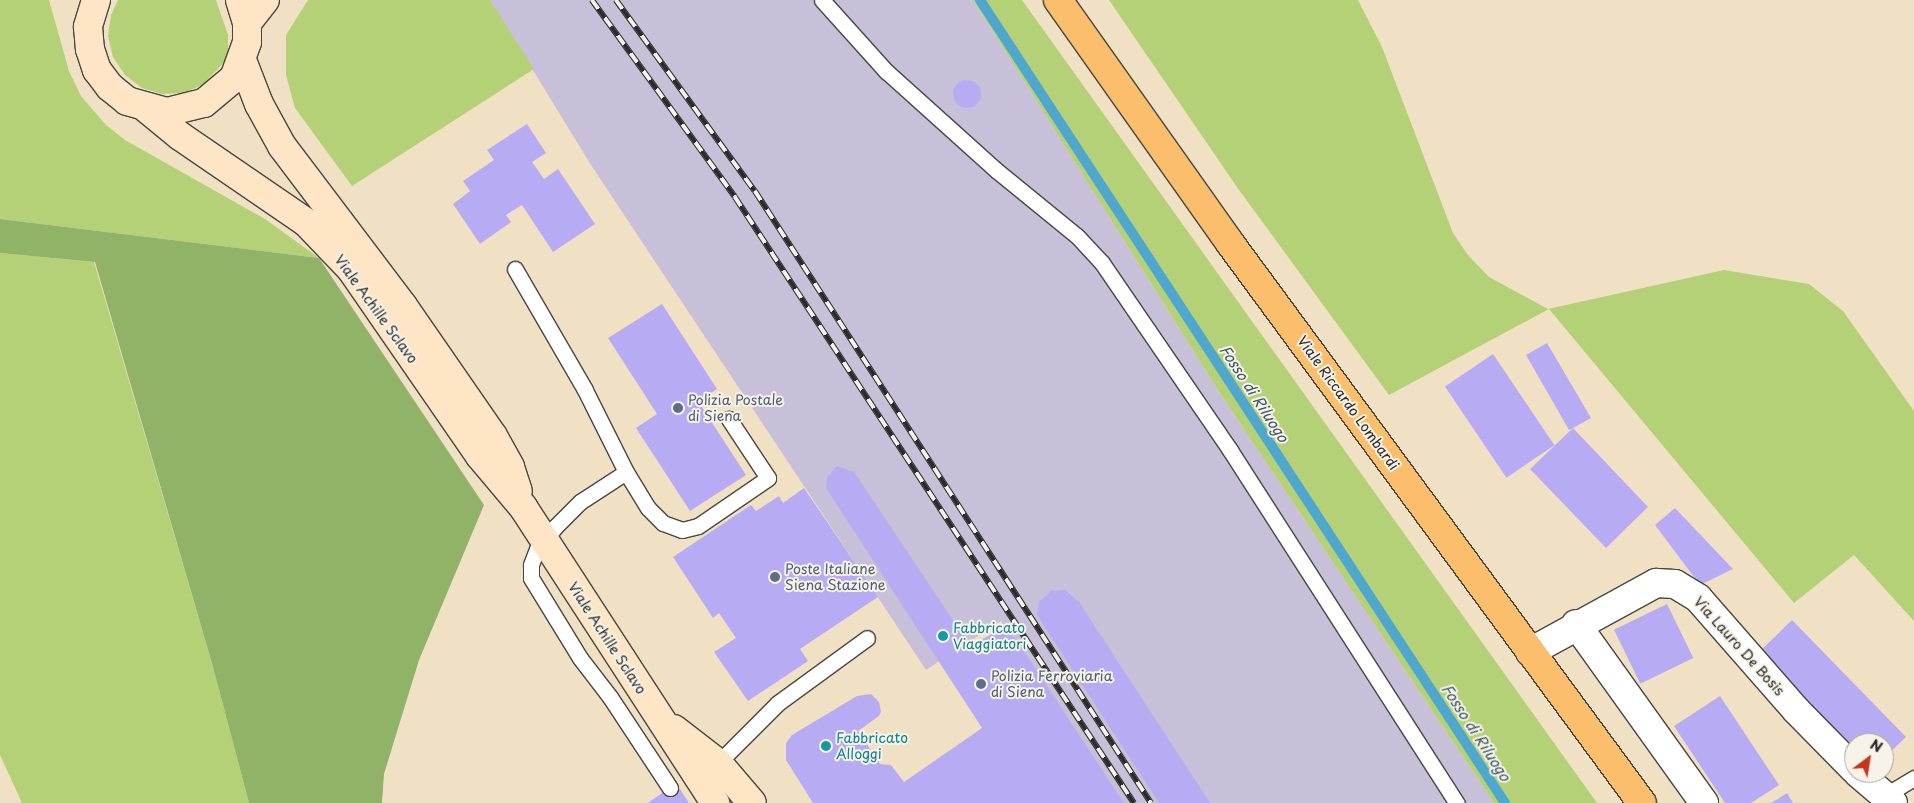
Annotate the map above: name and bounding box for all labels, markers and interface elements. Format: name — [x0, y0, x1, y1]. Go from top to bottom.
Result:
street label: Viale Achille Sclavo — [331, 251, 421, 367]
street label: Viale Riccardo Lombardi — [1293, 332, 1403, 474]
water label: Fosso di Riluogo — [1217, 341, 1293, 445]
place label: Polizia Postale di Siena — [688, 392, 783, 424]
marker: Polizia Postale di Siena — [672, 402, 684, 414]
place label: Poste Italiane Siena Stazione — [785, 561, 885, 594]
marker: Poste Italiane Siena Stazione — [769, 571, 781, 583]
street label: Viale Achille Sclavo — [564, 578, 650, 698]
street label: Via Lauro De Bosis — [1690, 593, 1788, 699]
place label: Fabbricato Viaggiatori — [953, 620, 1026, 652]
marker: Fabbricato Viaggiatori — [937, 630, 949, 642]
place label: Polizia Ferroviaria di Siena — [991, 668, 1112, 700]
marker: Polizia Ferroviaria di Siena — [975, 678, 987, 690]
water label: Fosso di Riluogo — [1439, 680, 1515, 784]
place label: Fabbricato Alloggi — [836, 730, 908, 762]
north arrow — [1844, 733, 1894, 783]
text: N — [1866, 734, 1887, 757]
marker: Fabbricato Alloggi — [820, 740, 832, 752]

